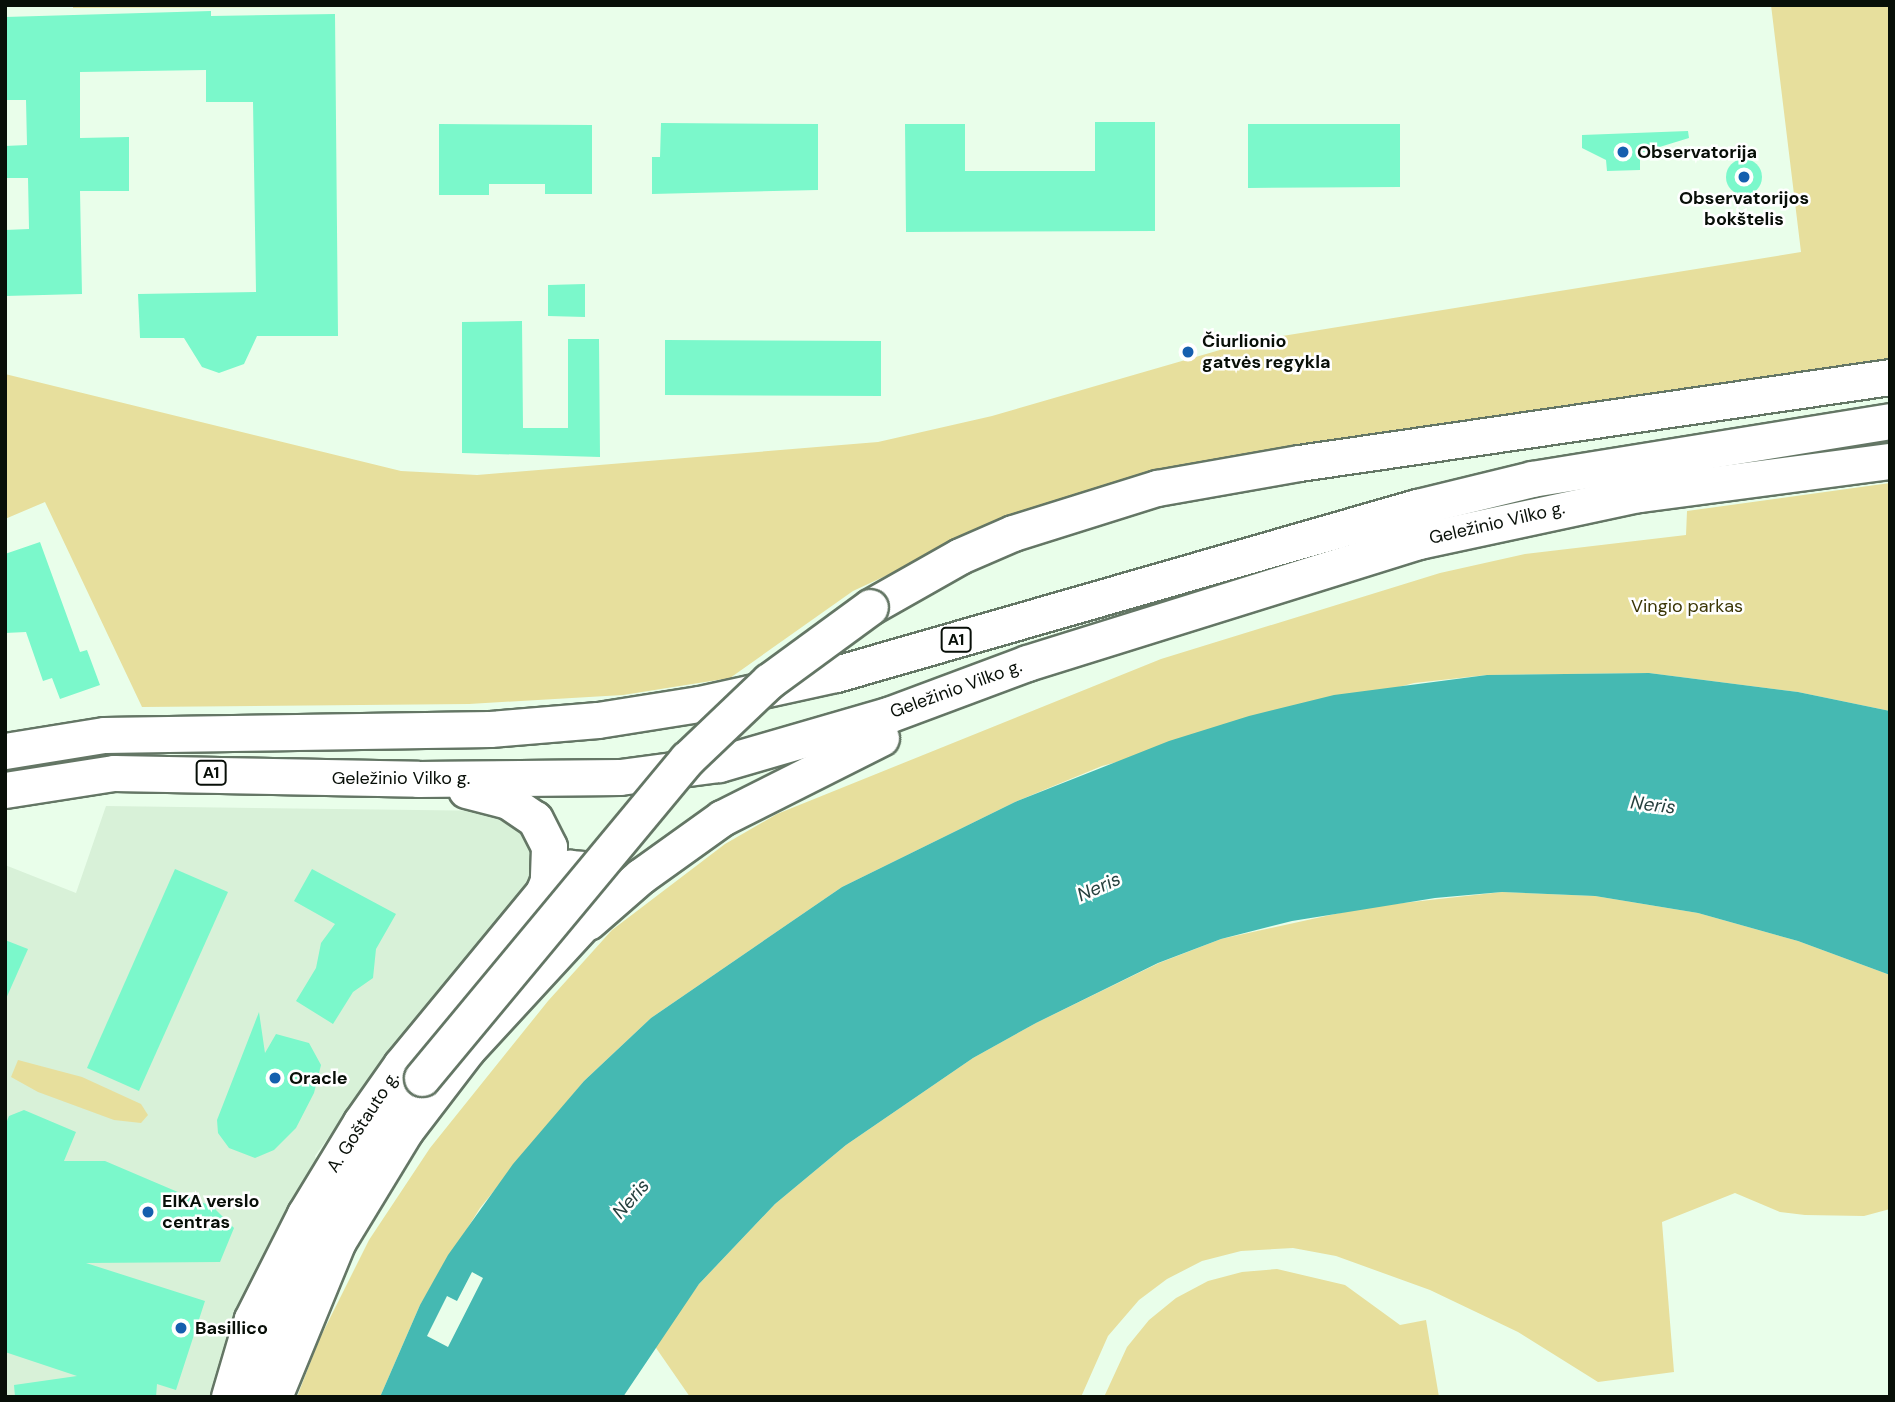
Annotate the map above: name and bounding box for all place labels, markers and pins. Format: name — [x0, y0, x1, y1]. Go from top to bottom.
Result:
place label: Observatorija — [1637, 141, 1757, 163]
marker: Observatorija — [1615, 144, 1631, 160]
marker: Observatorijos bokštelis — [1736, 169, 1752, 185]
place label: Observatorijos bokštelis — [1679, 188, 1809, 230]
place label: Čiurlionio gatvės regykla — [1202, 331, 1331, 374]
marker: Čiurlionio gatvės regykla — [1180, 344, 1196, 360]
place label: Oracle — [289, 1067, 348, 1089]
marker: Oracle — [267, 1070, 283, 1086]
place label: EIKA verslo centras — [162, 1191, 259, 1234]
marker: EIKA verslo centras — [140, 1204, 156, 1220]
place label: Basillico — [195, 1317, 268, 1339]
marker: Basillico — [173, 1320, 189, 1336]

